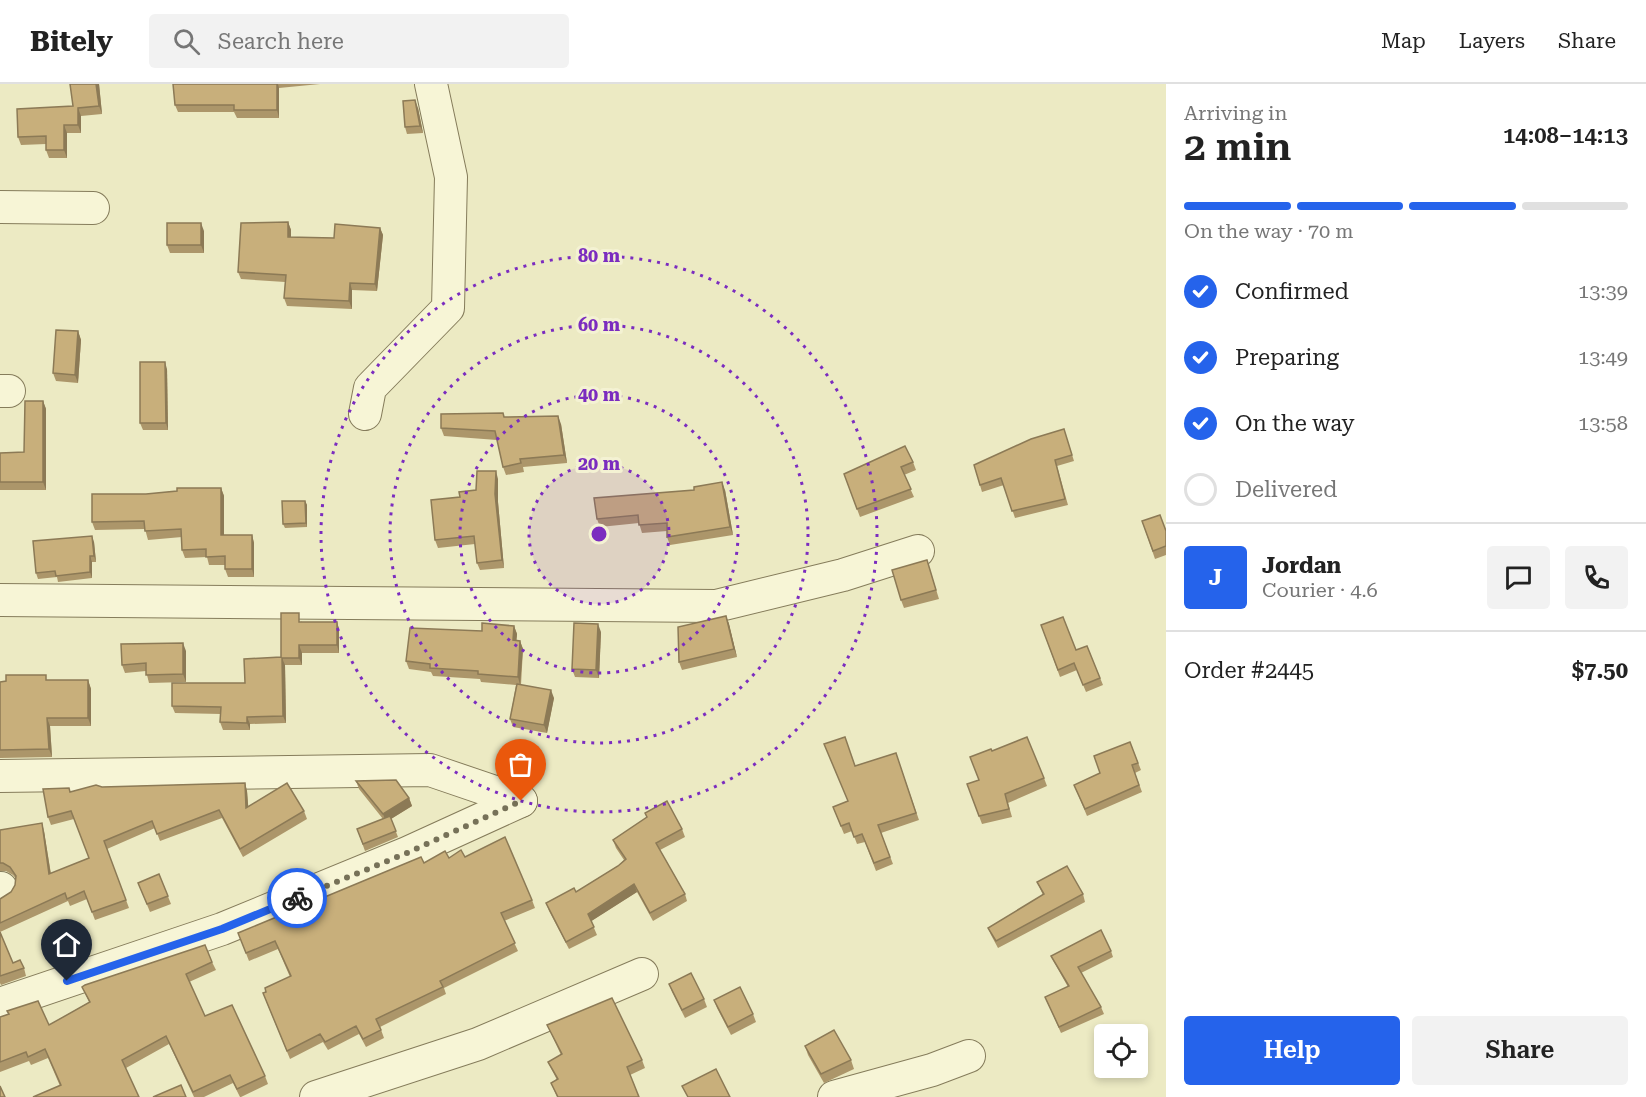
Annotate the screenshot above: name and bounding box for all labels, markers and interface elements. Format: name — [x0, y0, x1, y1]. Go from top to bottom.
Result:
search box — [149, 14, 569, 68]
text: Bitely — [30, 25, 113, 58]
icon: search — [170, 25, 203, 58]
text: Search here — [218, 29, 344, 54]
text: Map — [1381, 29, 1426, 53]
text: Layers — [1459, 29, 1525, 53]
text: Share — [1558, 29, 1616, 53]
text: Arriving in — [1184, 101, 1287, 125]
text: 14:08–14:13 — [1503, 123, 1628, 148]
text: 2 min — [1184, 124, 1291, 170]
text: On the way · 70 m — [1184, 219, 1354, 243]
text: 80 m — [578, 245, 621, 266]
icon: check — [1184, 275, 1217, 308]
text: Confirmed — [1235, 279, 1349, 304]
text: 13:39 — [1578, 279, 1628, 303]
text: 60 m — [578, 314, 621, 335]
icon: check — [1184, 341, 1217, 374]
text: Preparing — [1235, 345, 1339, 370]
text: 13:49 — [1578, 345, 1628, 369]
text: 40 m — [578, 384, 621, 405]
icon: check — [1184, 407, 1217, 440]
text: On the way — [1235, 411, 1355, 436]
text: 13:58 — [1578, 411, 1628, 435]
text: 20 m — [578, 453, 621, 474]
text: Delivered — [1235, 477, 1337, 502]
centre of rings — [589, 524, 609, 544]
button: chat — [1487, 546, 1550, 609]
button: phone — [1565, 546, 1628, 609]
text: Jordan — [1262, 553, 1341, 578]
text: J — [1209, 565, 1222, 590]
text: Courier · 4.6 — [1262, 578, 1378, 602]
text: Order #2445 — [1184, 658, 1314, 683]
text: $7.50 — [1572, 658, 1628, 683]
pin — [495, 739, 546, 801]
icon: bag — [504, 748, 537, 781]
courier — [267, 868, 327, 928]
icon: bike — [281, 882, 314, 915]
pin — [41, 919, 92, 981]
icon: home — [50, 928, 83, 961]
button: Help — [1184, 1016, 1400, 1085]
button: Share — [1412, 1016, 1628, 1085]
map controls — [1094, 1024, 1148, 1078]
button: locate — [1094, 1024, 1148, 1078]

